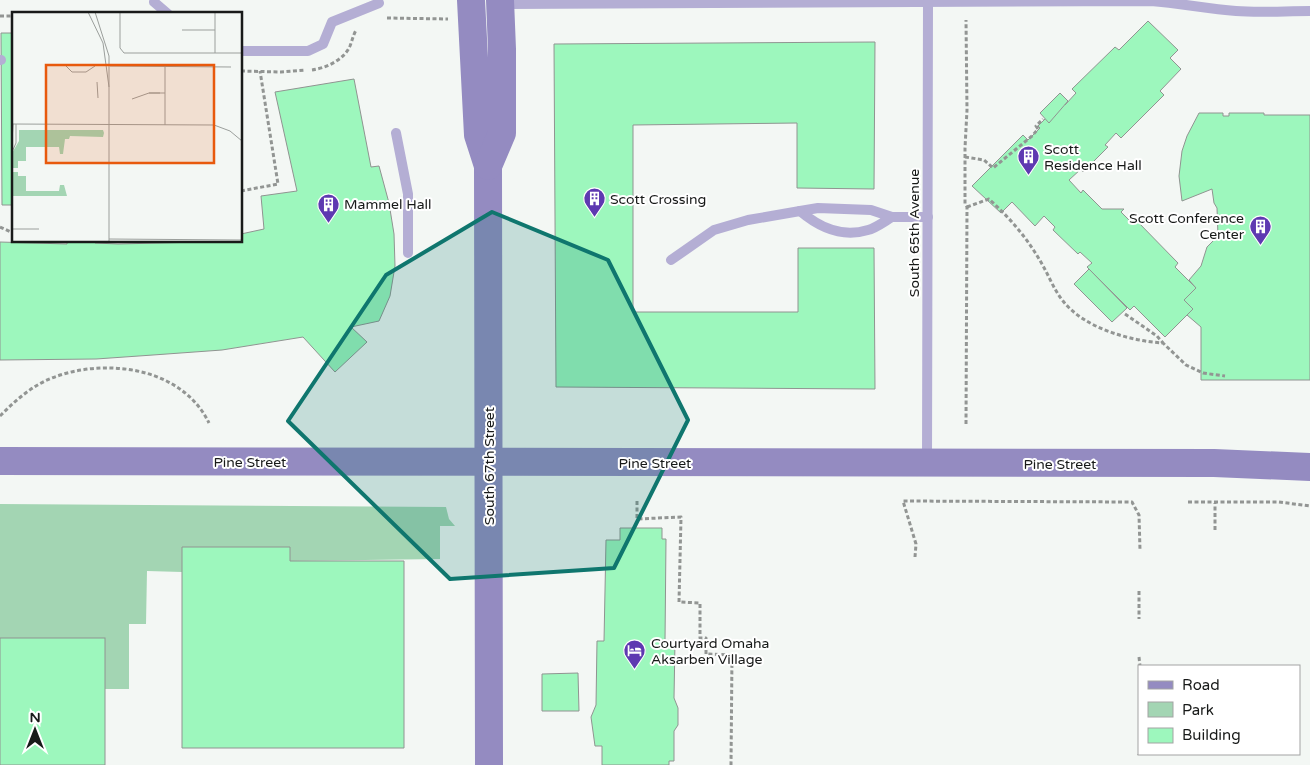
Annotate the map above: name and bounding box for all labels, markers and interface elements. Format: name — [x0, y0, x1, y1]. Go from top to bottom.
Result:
inset map — [12, 12, 242, 242]
place label: Scott Residence Hall — [1044, 141, 1142, 174]
building icon: Scott Residence Hall — [1016, 145, 1040, 176]
street label: South 65th Avenue — [906, 169, 923, 297]
building icon: Scott Crossing — [582, 187, 606, 218]
place label: Scott Crossing — [610, 191, 706, 208]
building icon: Mammel Hall — [316, 192, 340, 223]
place label: Mammel Hall — [344, 196, 432, 213]
place label: Scott Conference Center — [1129, 210, 1245, 243]
building icon: Scott Conference Center — [1248, 214, 1272, 245]
street label: South 67th Street — [481, 406, 498, 525]
street label: Pine Street — [214, 454, 287, 471]
street label: Pine Street — [619, 455, 692, 472]
street label: Pine Street — [1024, 456, 1097, 473]
place label: Courtyard Omaha Aksarben Village — [651, 635, 769, 668]
hotel icon: Courtyard Omaha Aksarben Village — [623, 639, 647, 670]
legend — [1138, 665, 1300, 755]
text: Road — [1182, 676, 1220, 694]
text: Park — [1182, 701, 1214, 719]
north arrow — [10, 705, 60, 755]
text: N — [29, 709, 41, 726]
text: Building — [1182, 726, 1241, 744]

